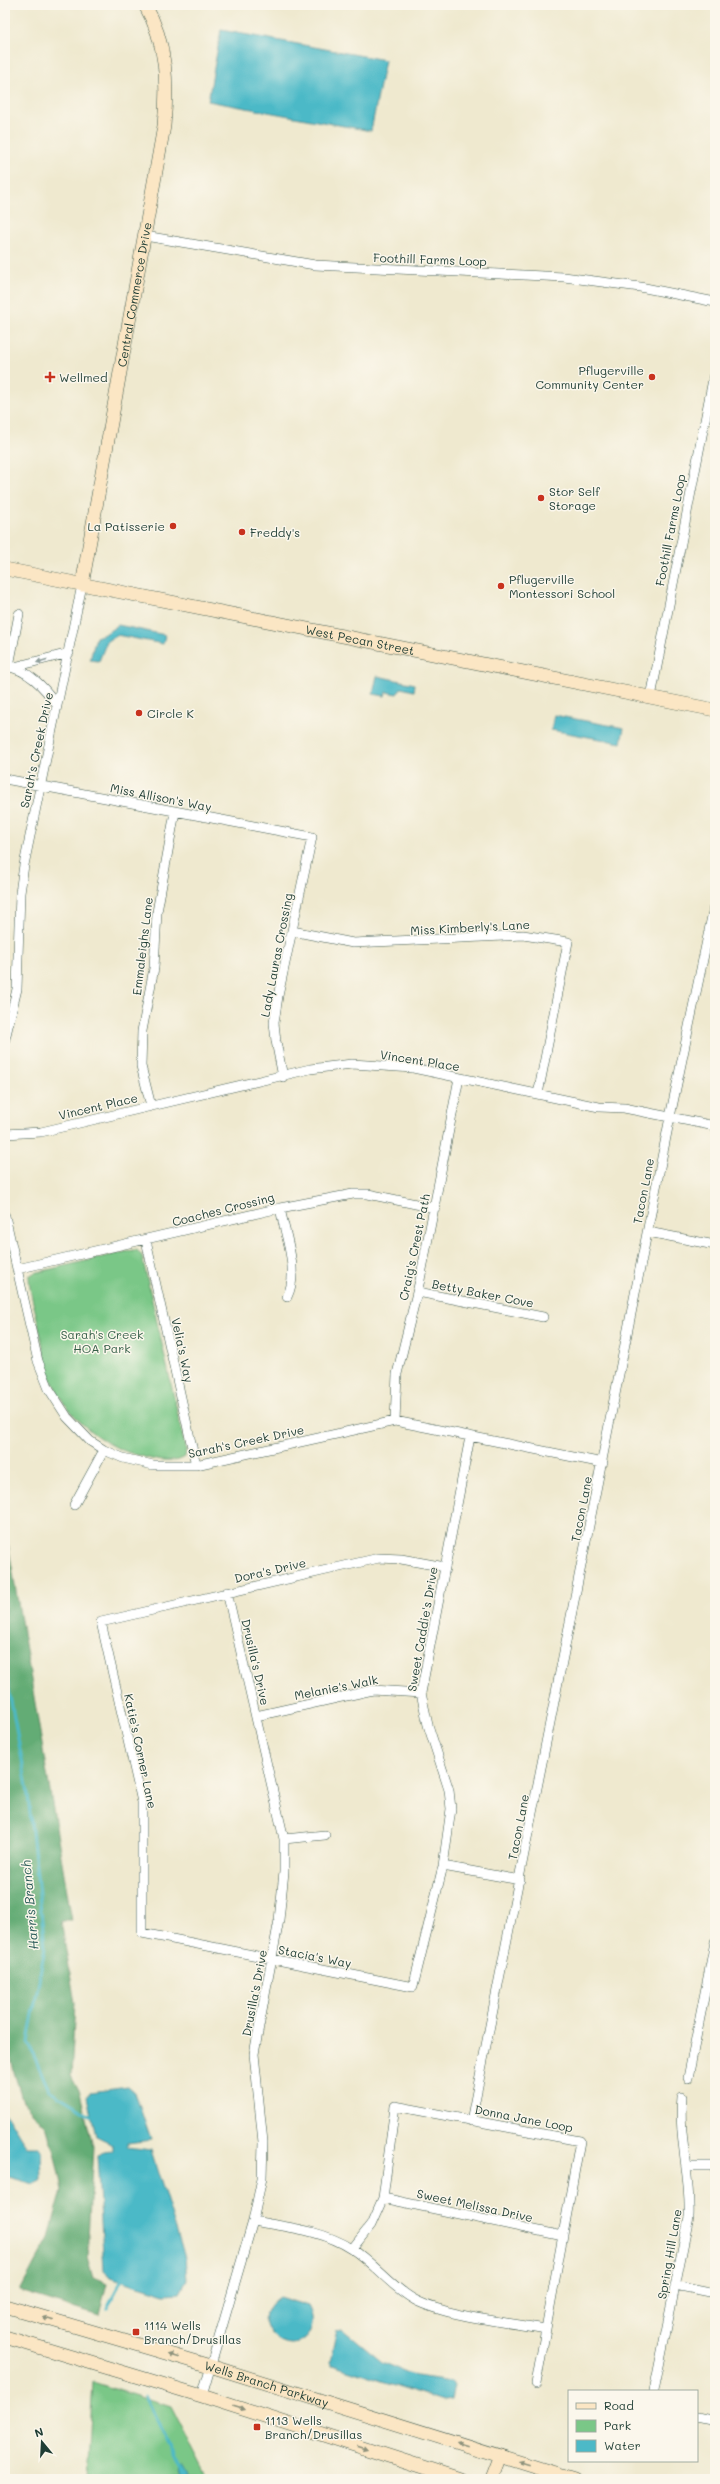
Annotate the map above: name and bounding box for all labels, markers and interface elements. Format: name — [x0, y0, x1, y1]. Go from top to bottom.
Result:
street label: Central Commerce Drive — [113, 221, 155, 368]
street label: Foothill Farms Loop — [373, 249, 487, 269]
place label: Pflugerville Community Center — [536, 362, 644, 392]
place label: Wellmed — [59, 369, 108, 385]
marker: Wellmed — [44, 371, 56, 383]
marker: Pflugerville Community Center — [647, 372, 657, 382]
street label: Foothill Farms Loop — [651, 473, 689, 587]
place label: Stor Self Storage — [549, 483, 600, 513]
marker: Stor Self Storage — [536, 493, 546, 503]
place label: La Patisserie — [87, 518, 165, 534]
marker: La Patisserie — [168, 521, 178, 531]
place label: Freddy's — [250, 524, 300, 540]
marker: Freddy's — [237, 527, 247, 537]
place label: Pflugerville Montessori School — [509, 571, 615, 601]
marker: Pflugerville Montessori School — [496, 581, 506, 591]
street label: West Pecan Street — [304, 621, 416, 658]
one-way arrow — [36, 658, 48, 664]
street label: Sarah's Creek Drive — [16, 691, 56, 809]
place label: Circle K — [147, 705, 195, 721]
marker: Circle K — [134, 708, 144, 718]
street label: Miss Allison's Way — [109, 779, 213, 815]
street label: Lady Lauras Crossing — [256, 892, 296, 1018]
street label: Emmaleighs Lane — [128, 896, 156, 996]
street label: Miss Kimberly's Lane — [410, 916, 530, 938]
street label: Vincent Place — [379, 1046, 461, 1074]
street label: Vincent Place — [57, 1089, 139, 1123]
street label: Tacon Lane — [629, 1157, 657, 1225]
street label: Coaches Crossing — [170, 1189, 276, 1229]
street label: Craig's Crest Path — [395, 1192, 433, 1302]
street label: Betty Baker Cove — [431, 1275, 535, 1311]
street label: Velia's Way — [168, 1316, 198, 1384]
park label: Sarah's Creek HOA Park — [61, 1326, 143, 1356]
street label: Sarah's Creek Drive — [187, 1421, 305, 1461]
street label: Tacon Lane — [567, 1475, 595, 1543]
street label: Dora's Drive — [233, 1554, 307, 1586]
street label: Sweet Caddie's Drive — [403, 1565, 441, 1693]
street label: Drusilla's Drive — [238, 1617, 274, 1707]
street label: Melanie's Walk — [293, 1671, 379, 1703]
street label: Katie's Corner Lane — [121, 1692, 161, 1810]
street label: Tacon Lane — [504, 1793, 532, 1861]
water label: Harris Branch — [17, 1860, 41, 1950]
street label: Stacia's Way — [277, 1941, 353, 1971]
street label: Drusilla's Drive — [238, 1948, 270, 2038]
street label: Donna Jane Loop — [473, 2101, 575, 2135]
street label: Sweet Melissa Drive — [415, 2185, 535, 2225]
street label: Spring Hill Lane — [653, 2208, 685, 2300]
one-way arrow — [42, 2316, 54, 2322]
place label: 1114 Wells Branch/Drusillas — [144, 2317, 242, 2347]
marker: 1114 Wells Branch/Drusillas — [131, 2327, 141, 2337]
one-way arrow — [167, 2352, 179, 2358]
street label: Wells Branch Parkway — [203, 2357, 331, 2410]
legend — [568, 2390, 698, 2462]
text: Road — [604, 2397, 634, 2413]
one-way arrow — [233, 2405, 245, 2411]
place label: 1113 Wells Branch/Drusillas — [265, 2412, 363, 2442]
text: Park — [604, 2417, 631, 2433]
north arrow — [22, 2422, 62, 2462]
marker: 1113 Wells Branch/Drusillas — [252, 2422, 262, 2432]
text: N — [32, 2424, 45, 2440]
text: Water — [604, 2437, 641, 2453]
one-way arrow — [456, 2441, 468, 2447]
one-way arrow — [357, 2445, 369, 2451]
one-way arrow — [517, 2460, 529, 2466]

